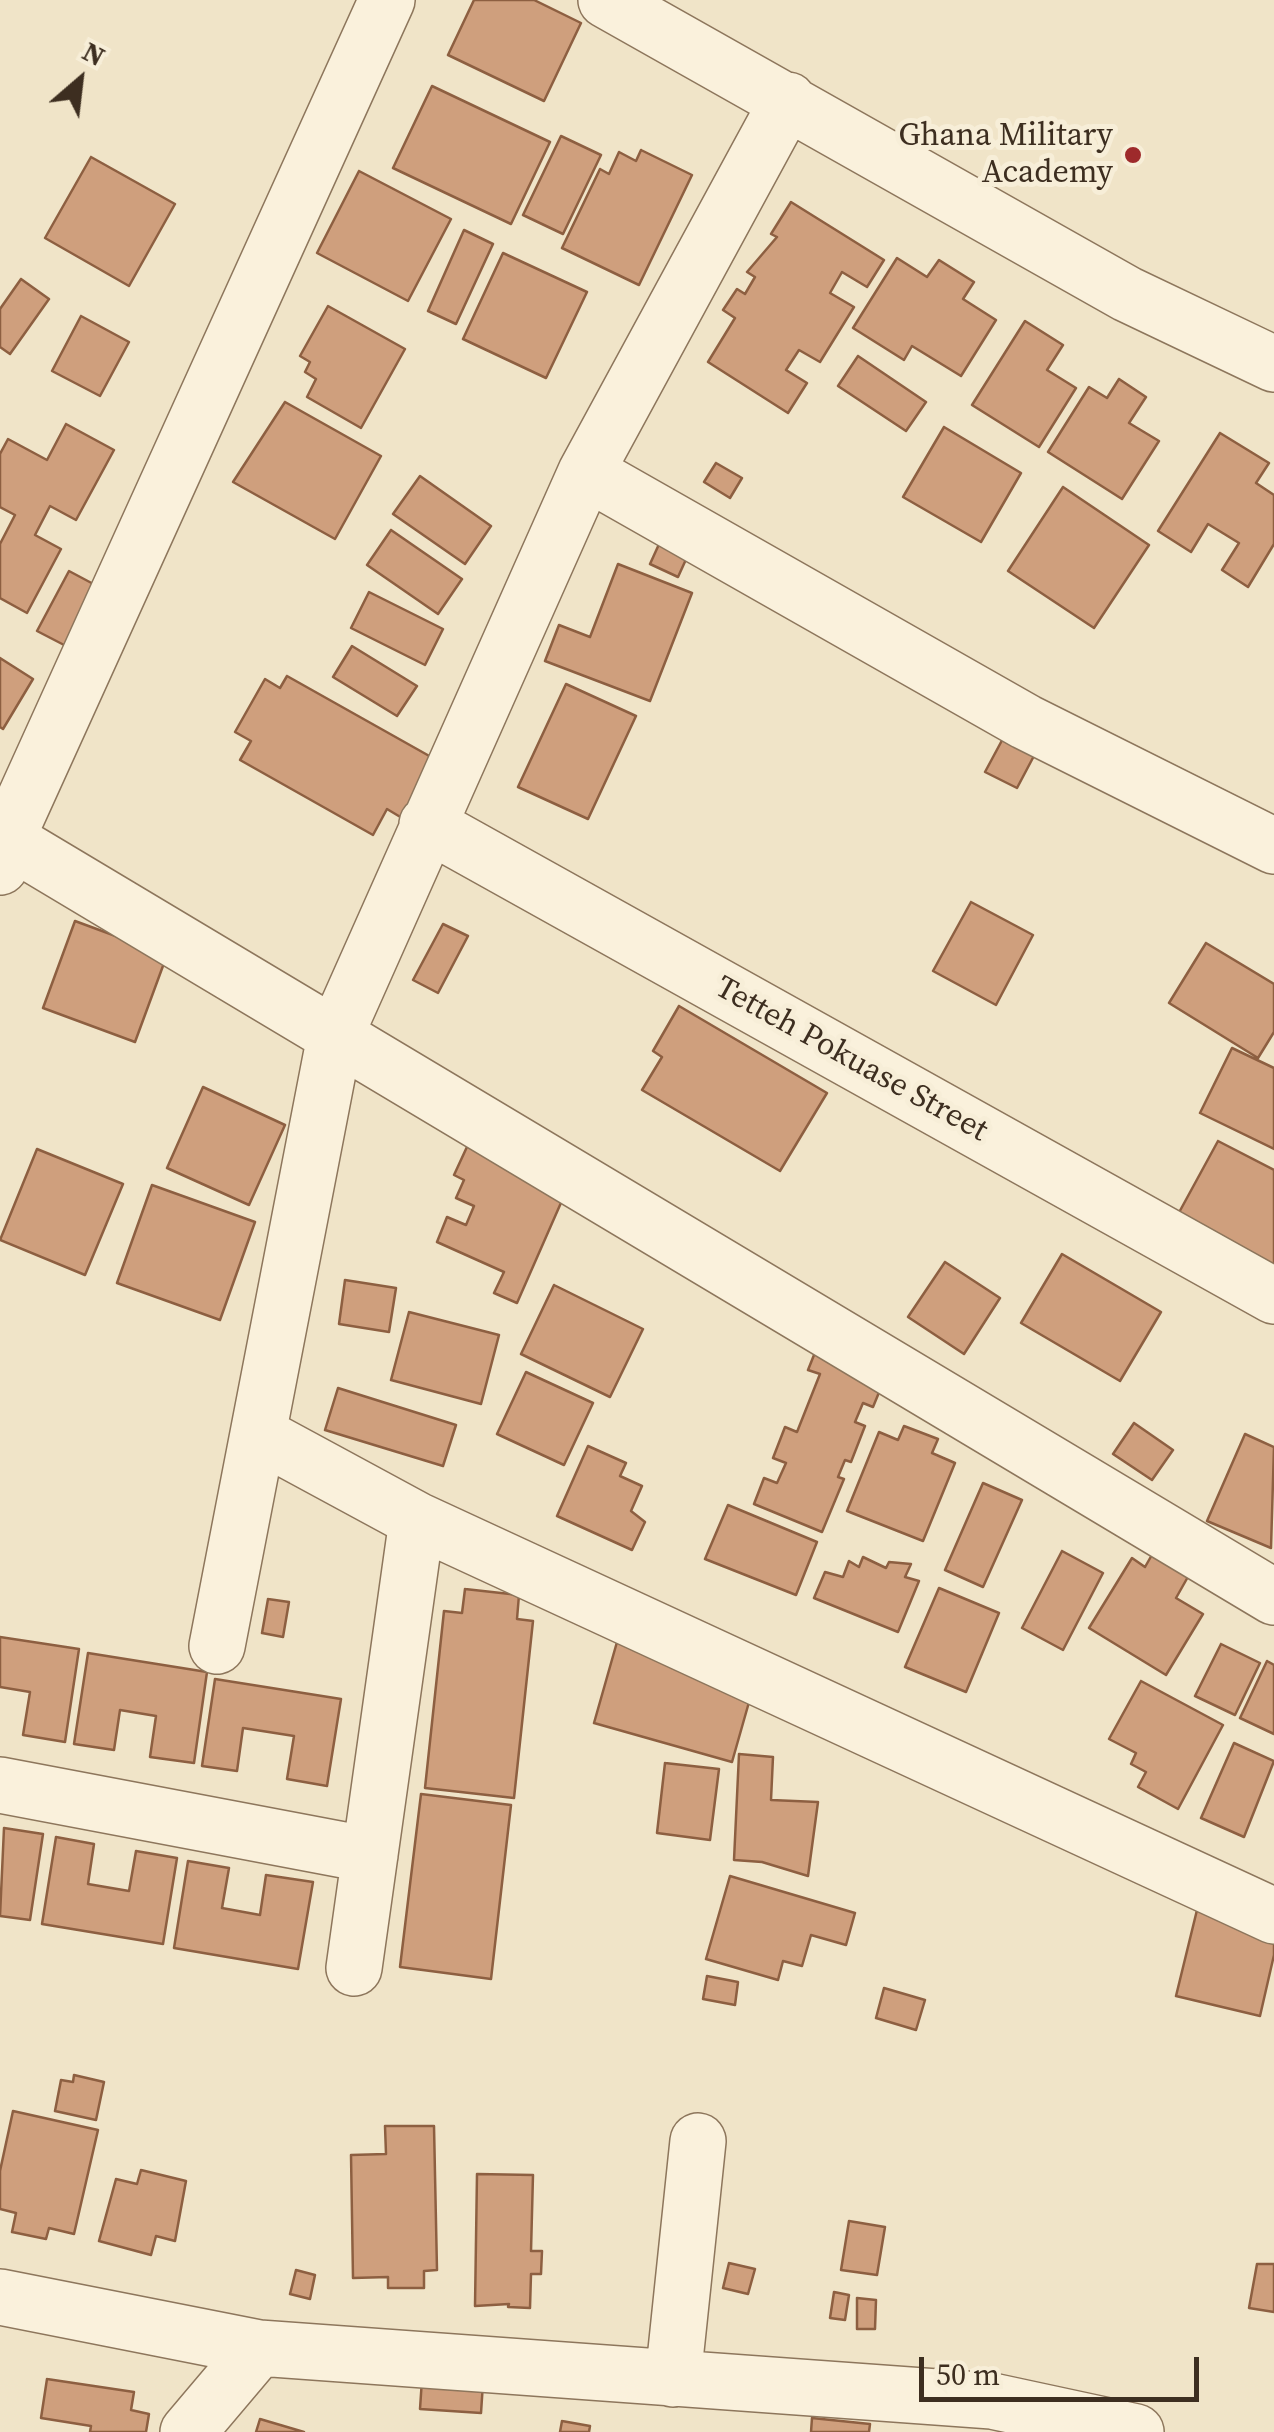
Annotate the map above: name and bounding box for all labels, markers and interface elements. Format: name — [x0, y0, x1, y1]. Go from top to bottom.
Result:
north arrow — [30, 30, 130, 130]
text: N — [76, 32, 112, 75]
place label: Ghana Military Academy — [898, 118, 1113, 193]
marker: Ghana Military Academy — [1122, 144, 1144, 166]
street label: Tetteh Pokuase Street — [708, 969, 994, 1151]
scale bar — [924, 2337, 1204, 2399]
text: 50 m — [936, 2354, 1000, 2395]

